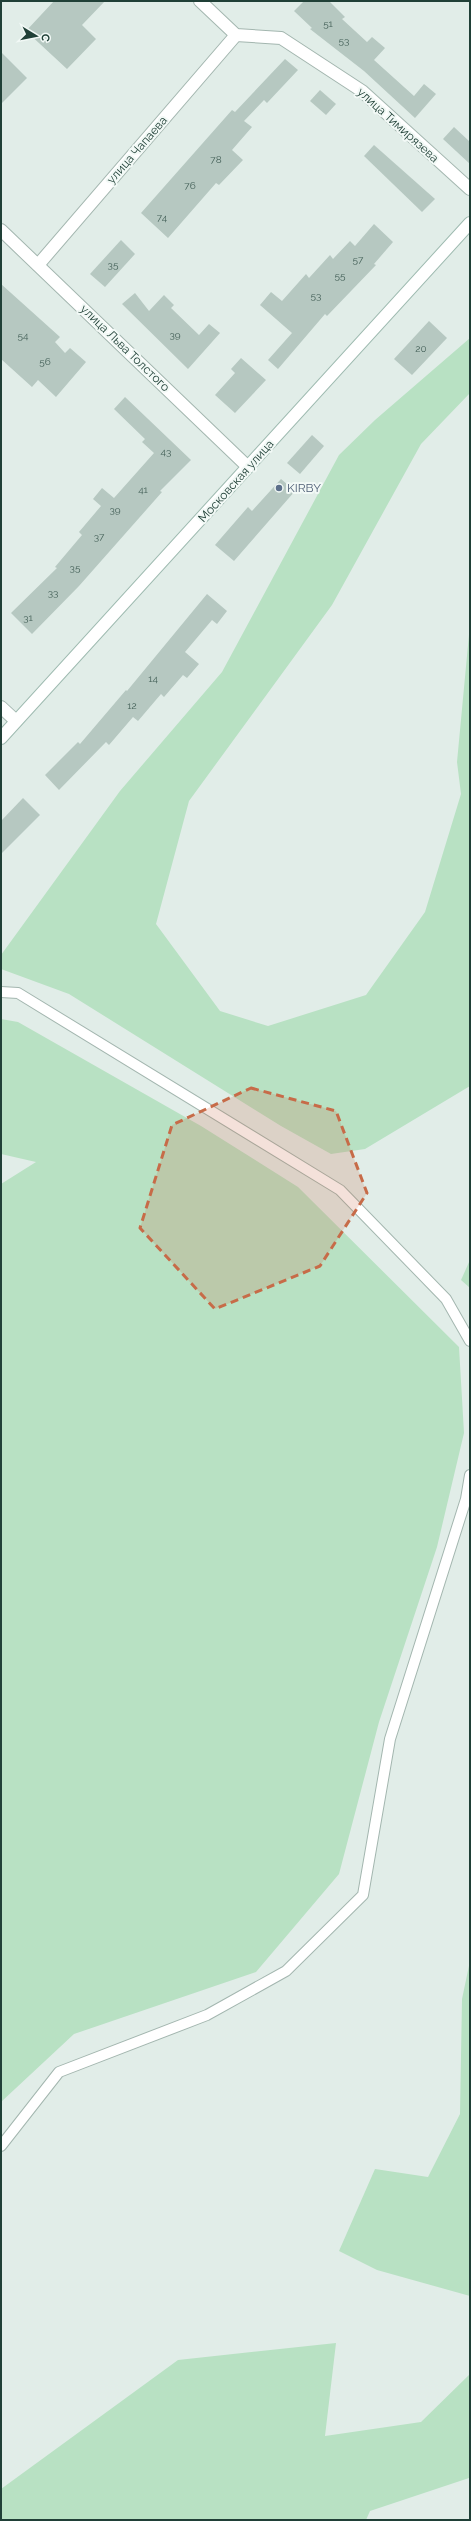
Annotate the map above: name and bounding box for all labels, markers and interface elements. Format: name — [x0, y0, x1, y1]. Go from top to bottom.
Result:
north arrow — [16, 16, 56, 56]
house number: 51 — [323, 18, 334, 29]
text: С — [38, 33, 52, 43]
house number: 53 — [339, 35, 349, 46]
street label: улица Тимирязева — [354, 85, 442, 165]
street label: улица Чапаева — [104, 113, 170, 187]
house number: 78 — [210, 154, 222, 165]
house number: 76 — [184, 180, 196, 191]
house number: 74 — [157, 212, 168, 223]
house number: 57 — [353, 254, 364, 265]
house number: 35 — [108, 259, 119, 270]
house number: 55 — [335, 270, 346, 281]
house number: 53 — [311, 290, 321, 301]
street label: улица Льва Толстого — [77, 302, 173, 394]
house number: 39 — [169, 329, 181, 340]
house number: 54 — [18, 330, 29, 341]
house number: 20 — [415, 343, 427, 354]
house number: 56 — [39, 356, 51, 367]
street label: Московская улица — [195, 437, 277, 525]
house number: 43 — [161, 446, 171, 457]
place label: KIRBY — [287, 481, 321, 495]
marker: KIRBY — [274, 483, 284, 493]
house number: 41 — [138, 484, 149, 495]
house number: 39 — [109, 504, 121, 515]
house number: 37 — [94, 531, 105, 542]
house number: 35 — [70, 562, 81, 573]
house number: 33 — [48, 587, 58, 598]
house number: 31 — [23, 612, 34, 623]
house number: 14 — [148, 673, 158, 684]
house number: 12 — [127, 700, 137, 711]

